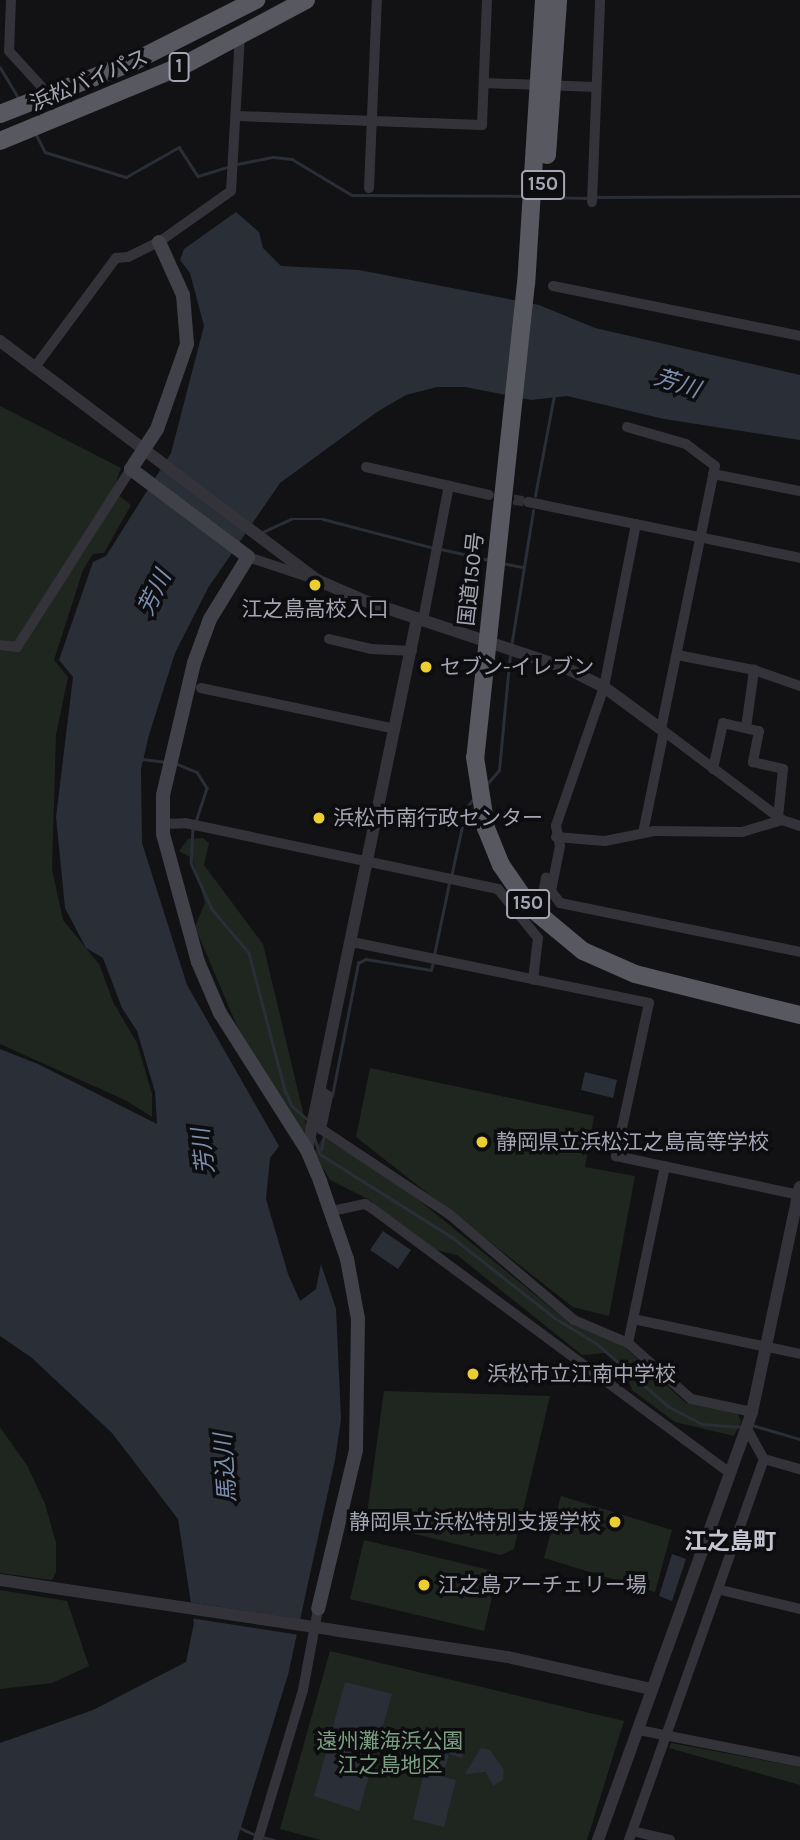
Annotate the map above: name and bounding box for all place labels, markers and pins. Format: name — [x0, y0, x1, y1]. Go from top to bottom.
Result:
marker: 江之島高校入口 — [307, 577, 323, 593]
place label: 江之島高校入口 — [242, 596, 388, 622]
place label: セブン-イレブン — [440, 654, 594, 680]
marker: セブン-イレブン — [418, 659, 434, 675]
place label: 浜松市南行政センター — [333, 805, 543, 831]
marker: 浜松市南行政センター — [311, 810, 327, 826]
place label: 静岡県立浜松江之島高等学校 — [496, 1129, 769, 1155]
marker: 静岡県立浜松江之島高等学校 — [474, 1134, 490, 1150]
place label: 浜松市立江南中学校 — [487, 1361, 676, 1387]
marker: 浜松市立江南中学校 — [465, 1366, 481, 1382]
place label: 静岡県立浜松特別支援学校 — [349, 1509, 601, 1535]
marker: 静岡県立浜松特別支援学校 — [607, 1514, 623, 1530]
place label: 江之島アーチェリー場 — [438, 1572, 647, 1598]
marker: 江之島アーチェリー場 — [416, 1577, 432, 1593]

